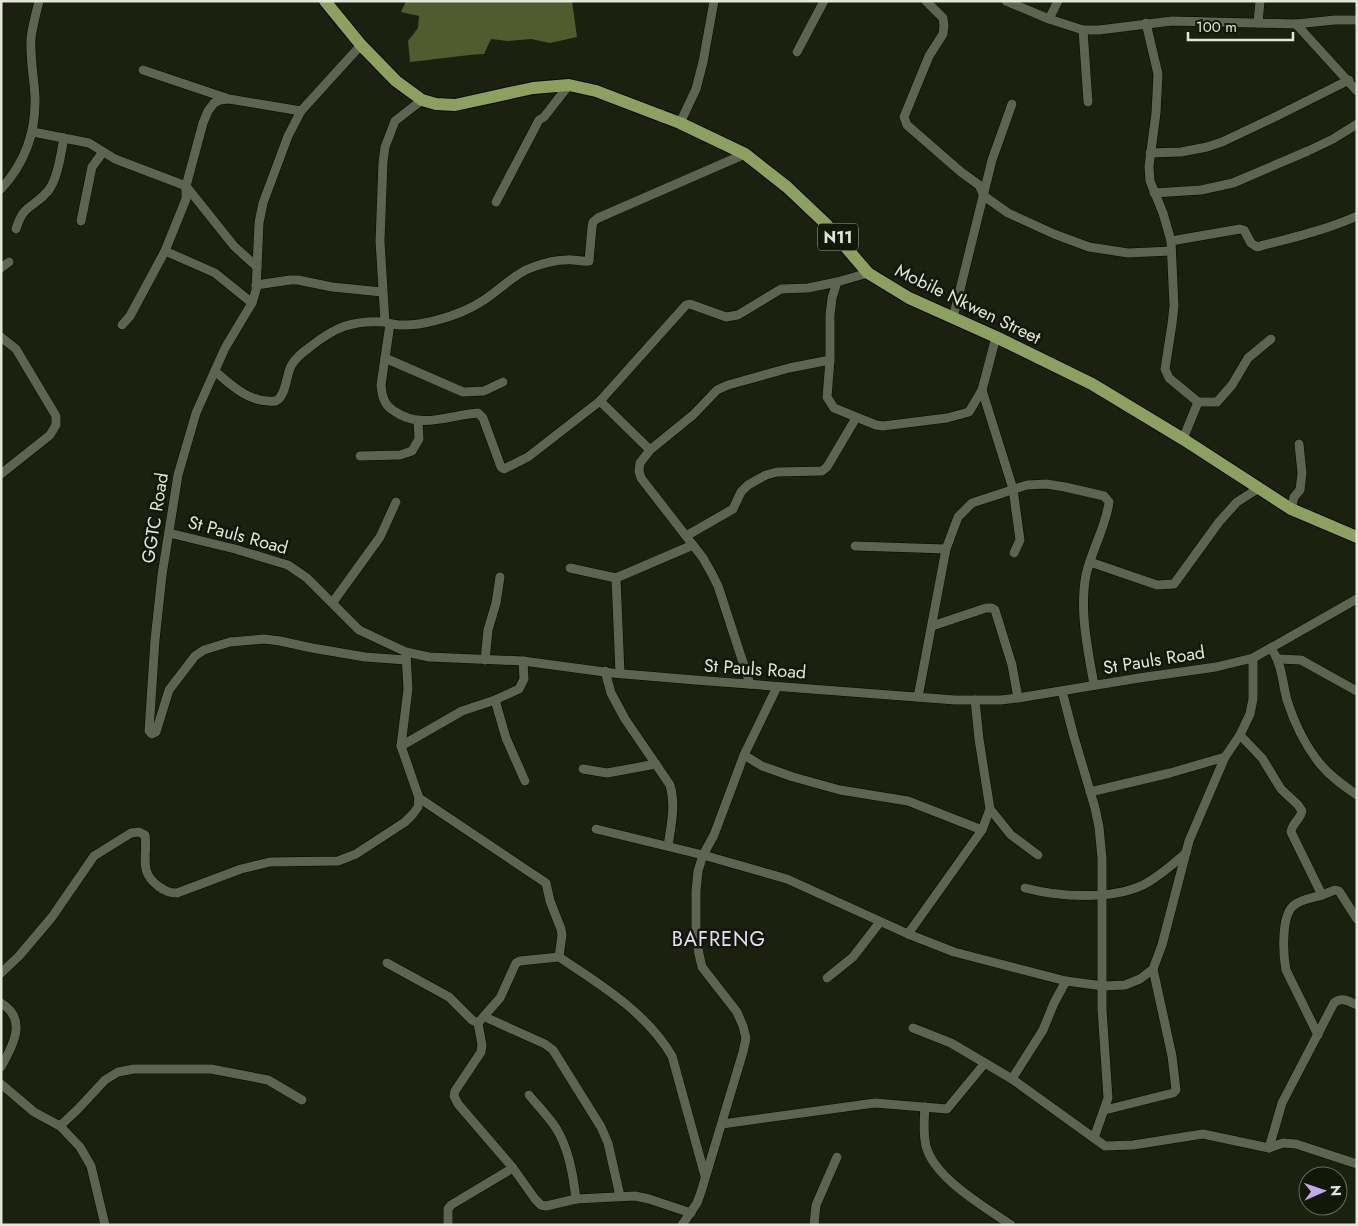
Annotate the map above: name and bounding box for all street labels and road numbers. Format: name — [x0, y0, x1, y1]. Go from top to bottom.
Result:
road number: N11 — [818, 223, 858, 250]
street label: Mobile Nkwen Street — [891, 257, 1046, 351]
street label: GGTC Road — [135, 471, 175, 565]
street label: St Pauls Road — [185, 509, 291, 561]
street label: St Pauls Road — [1101, 639, 1207, 681]
street label: St Pauls Road — [703, 652, 807, 686]

